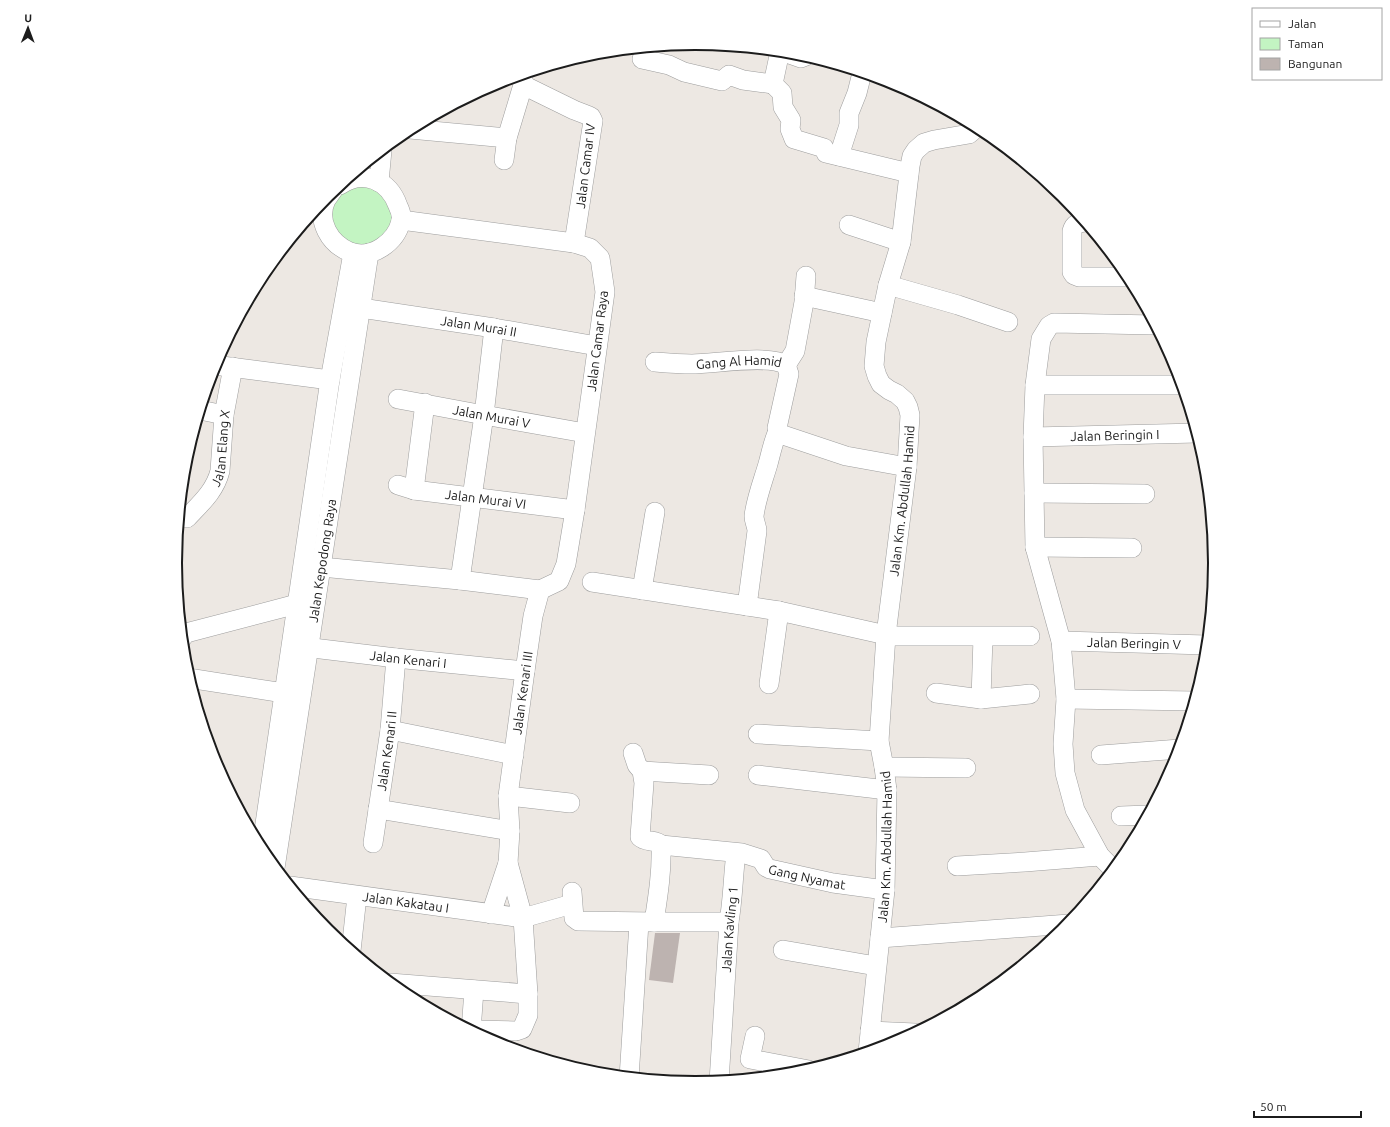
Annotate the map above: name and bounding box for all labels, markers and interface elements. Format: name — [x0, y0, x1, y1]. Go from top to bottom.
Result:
north arrow — [8, 8, 48, 48]
legend — [1252, 8, 1382, 80]
text: U — [24, 12, 32, 24]
text: Jalan — [1288, 17, 1316, 30]
text: Taman — [1288, 37, 1324, 50]
text: Bangunan — [1288, 57, 1342, 70]
street label: Jalan Camar IV — [573, 122, 597, 209]
street label: Jalan Camar Raya — [584, 290, 610, 392]
street label: Jalan Murai II — [440, 313, 518, 339]
street label: Gang Al Hamid — [695, 353, 783, 371]
street label: Jalan Murai V — [452, 402, 532, 430]
street label: Jalan Elang X — [208, 409, 232, 489]
street label: Jalan Km. Abdullah Hamid — [886, 425, 916, 577]
street label: Jalan Beringin I — [1070, 427, 1160, 443]
street label: Jalan Murai VI — [444, 487, 527, 511]
street label: Jalan Kepodong Raya — [306, 498, 338, 623]
street label: Jalan Beringin V — [1087, 635, 1182, 651]
street label: Jalan Kenari I — [369, 648, 447, 670]
street label: Jalan Kenari III — [509, 650, 535, 735]
street label: Jalan Kenari II — [374, 711, 399, 792]
street label: Jalan Km. Abdullah Hamid — [875, 770, 894, 923]
street label: Gang Nyamat — [767, 862, 846, 892]
street label: Jalan Kavling 1 — [719, 886, 740, 973]
street label: Jalan Kakatau I — [362, 889, 450, 915]
scale bar — [1254, 1093, 1361, 1119]
text: 50 m — [1260, 1100, 1287, 1113]

